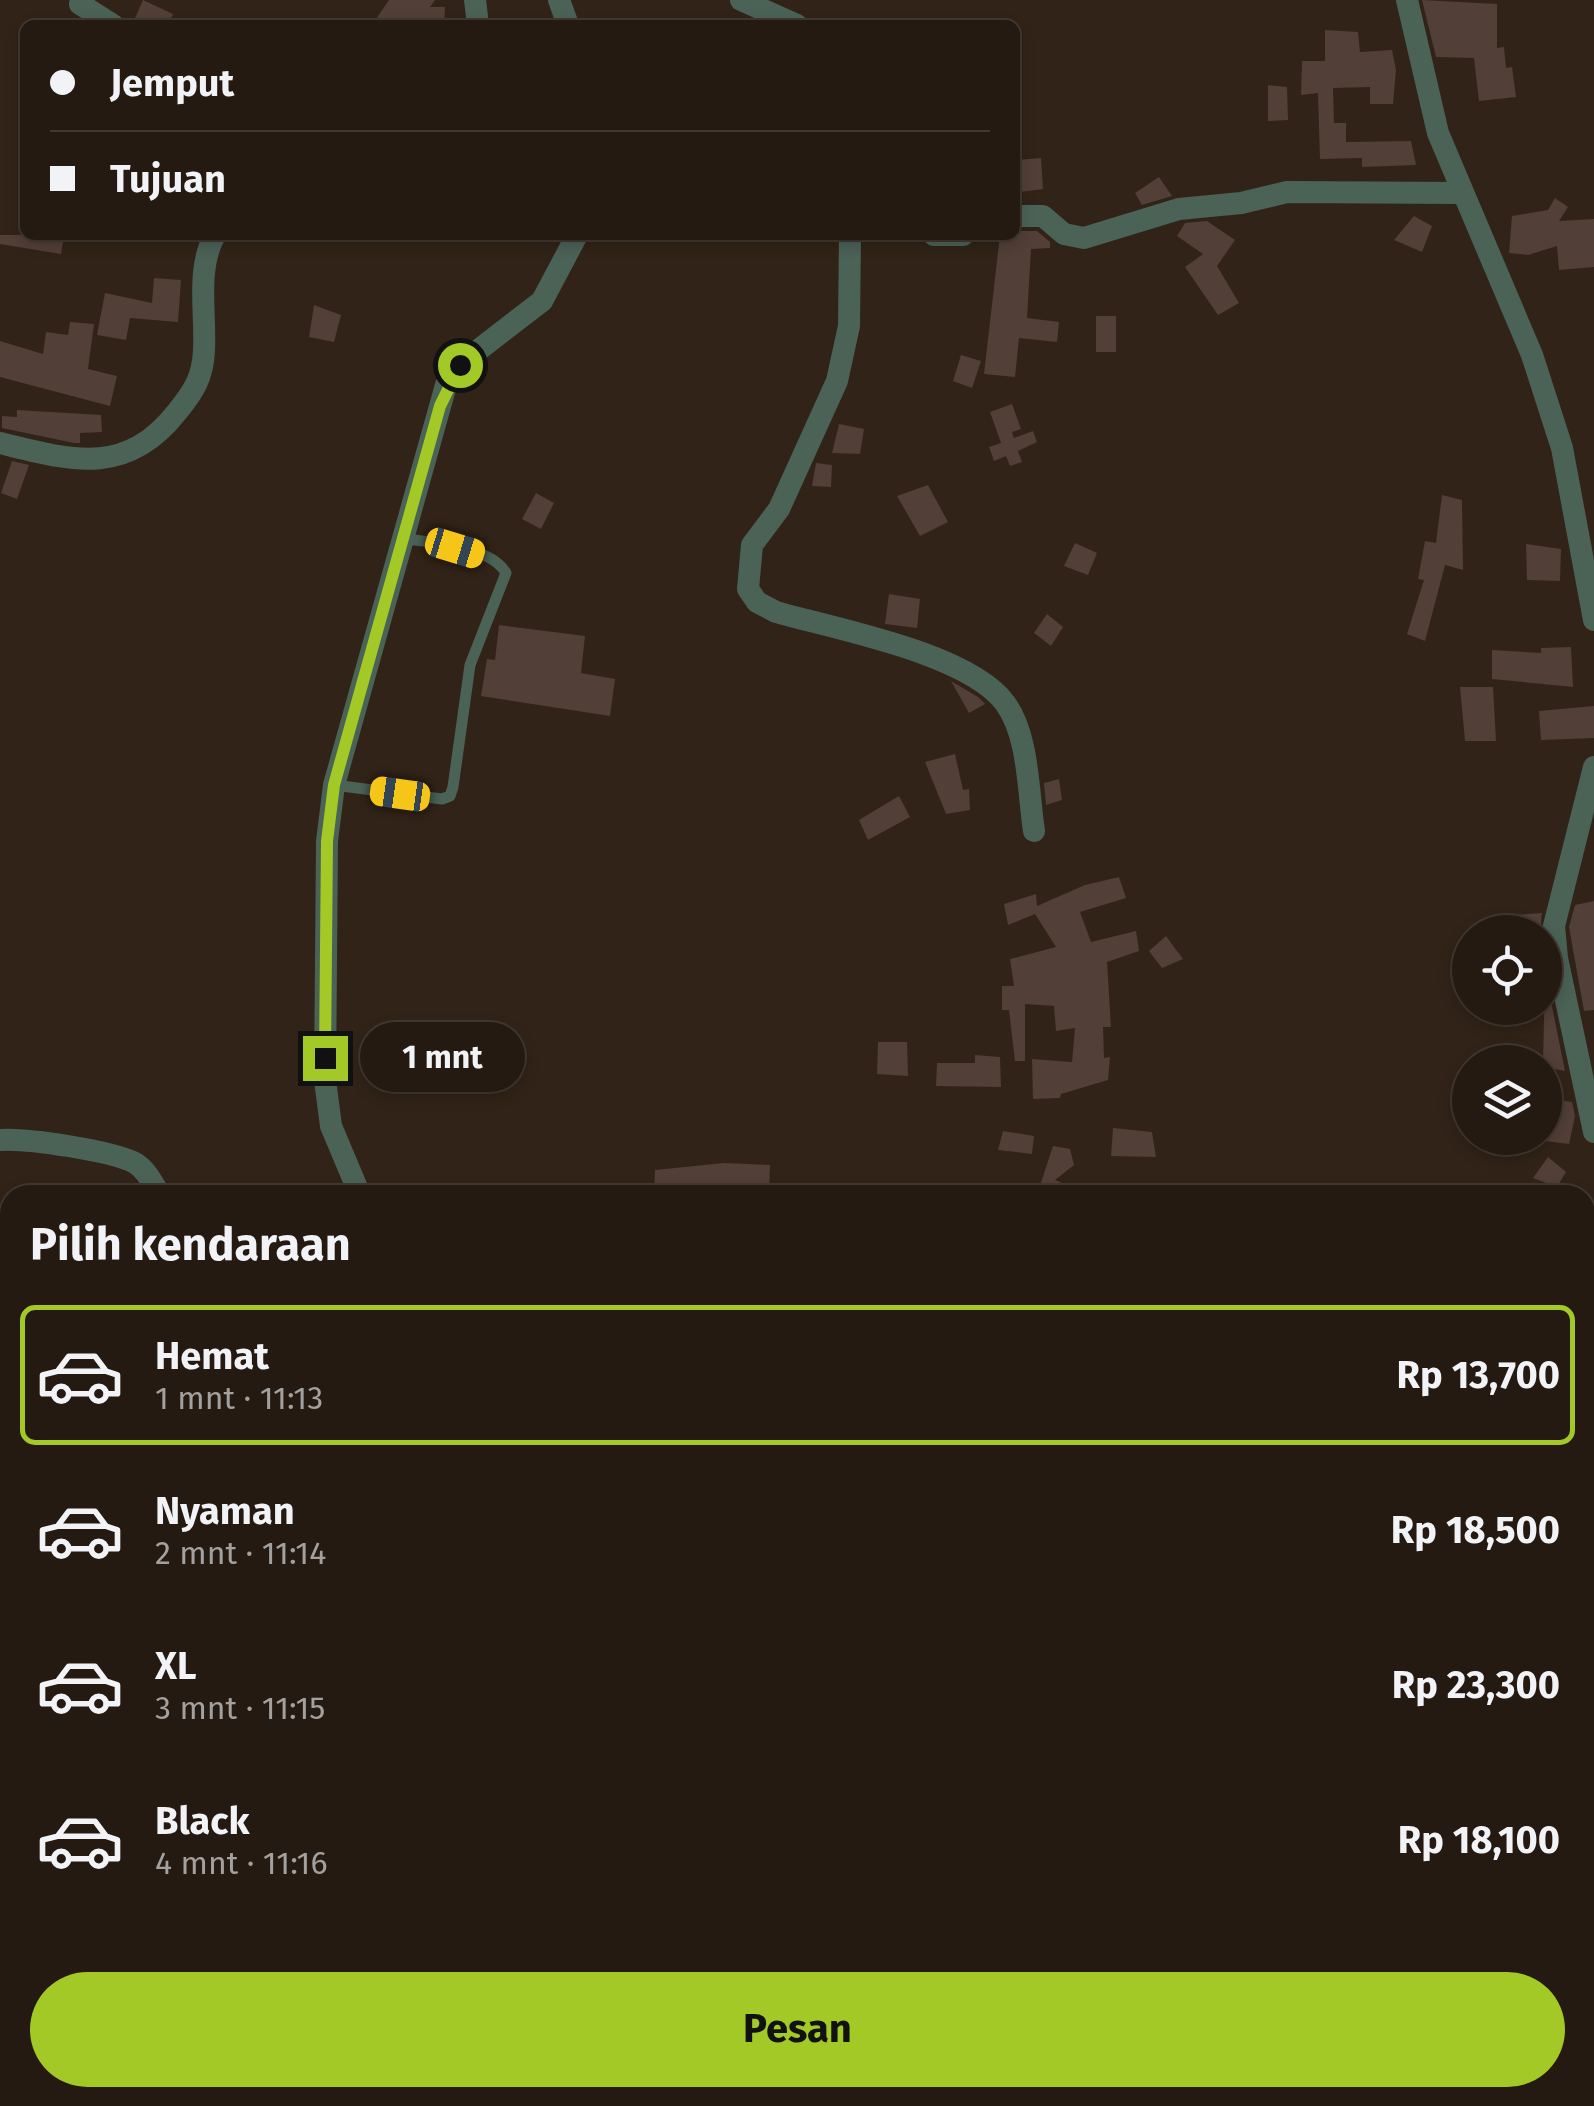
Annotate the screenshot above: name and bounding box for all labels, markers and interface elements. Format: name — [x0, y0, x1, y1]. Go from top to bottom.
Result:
text: Jemput — [110, 60, 234, 106]
text: Tujuan — [110, 156, 226, 202]
route start — [438, 343, 483, 388]
car — [422, 525, 488, 571]
car — [368, 775, 432, 813]
map controls — [1452, 915, 1562, 1155]
button: locate — [1452, 915, 1562, 1025]
callout: 1 mnt — [360, 1023, 525, 1093]
route end — [303, 1036, 348, 1081]
text: 1 mnt — [402, 1038, 483, 1076]
button: layers — [1452, 1045, 1562, 1155]
text: Pilih kendaraan — [30, 1218, 351, 1272]
icon: car — [35, 1330, 125, 1420]
text: Hemat — [155, 1333, 269, 1379]
text: Rp 13,700 — [1397, 1352, 1560, 1398]
text: 1 mnt · 11:13 — [155, 1379, 323, 1417]
icon: car — [35, 1485, 125, 1575]
text: Nyaman — [155, 1488, 295, 1534]
text: Rp 18,500 — [1391, 1507, 1560, 1553]
text: 2 mnt · 11:14 — [155, 1534, 326, 1572]
icon: car — [35, 1640, 125, 1730]
text: XL — [155, 1643, 197, 1689]
text: Rp 23,300 — [1392, 1662, 1560, 1708]
text: 3 mnt · 11:15 — [155, 1689, 325, 1727]
icon: car — [35, 1795, 125, 1885]
text: Black — [155, 1798, 250, 1844]
text: Rp 18,100 — [1398, 1817, 1560, 1863]
text: 4 mnt · 11:16 — [155, 1844, 327, 1882]
button: Pesan — [30, 1972, 1565, 2087]

